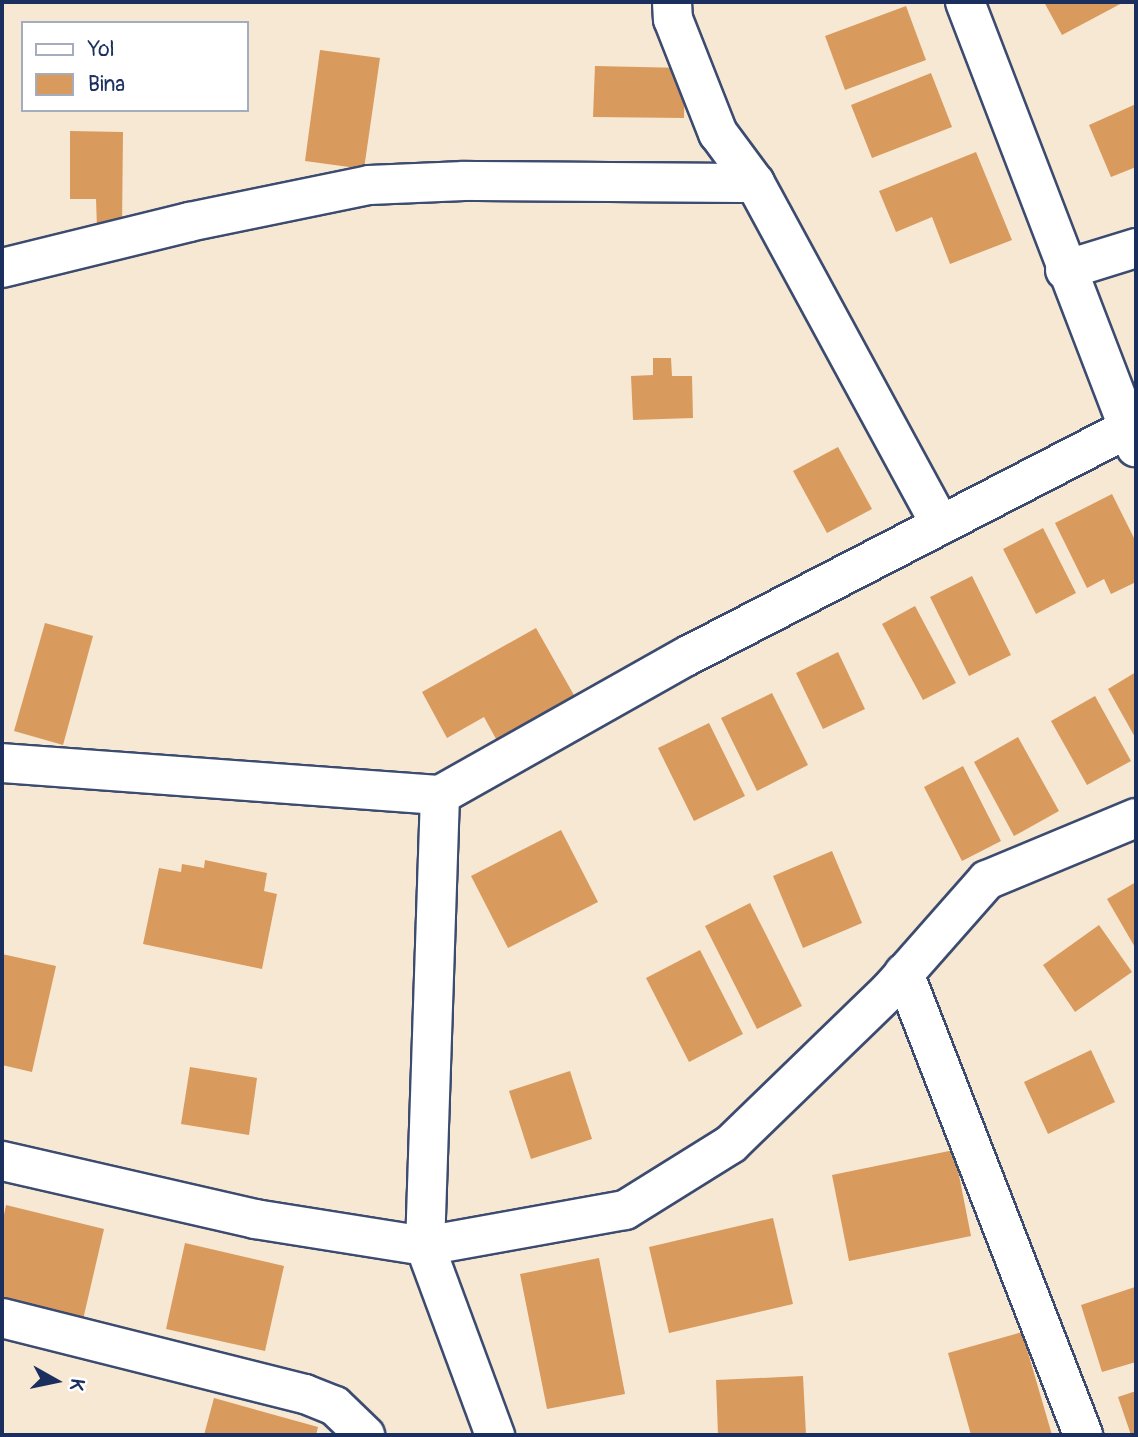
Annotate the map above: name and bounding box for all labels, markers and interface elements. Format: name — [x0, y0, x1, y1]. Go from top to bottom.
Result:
legend — [21, 21, 248, 112]
text: Yol — [88, 36, 115, 63]
text: Bina — [88, 71, 125, 98]
north arrow — [21, 1346, 91, 1416]
text: K — [64, 1377, 89, 1392]

